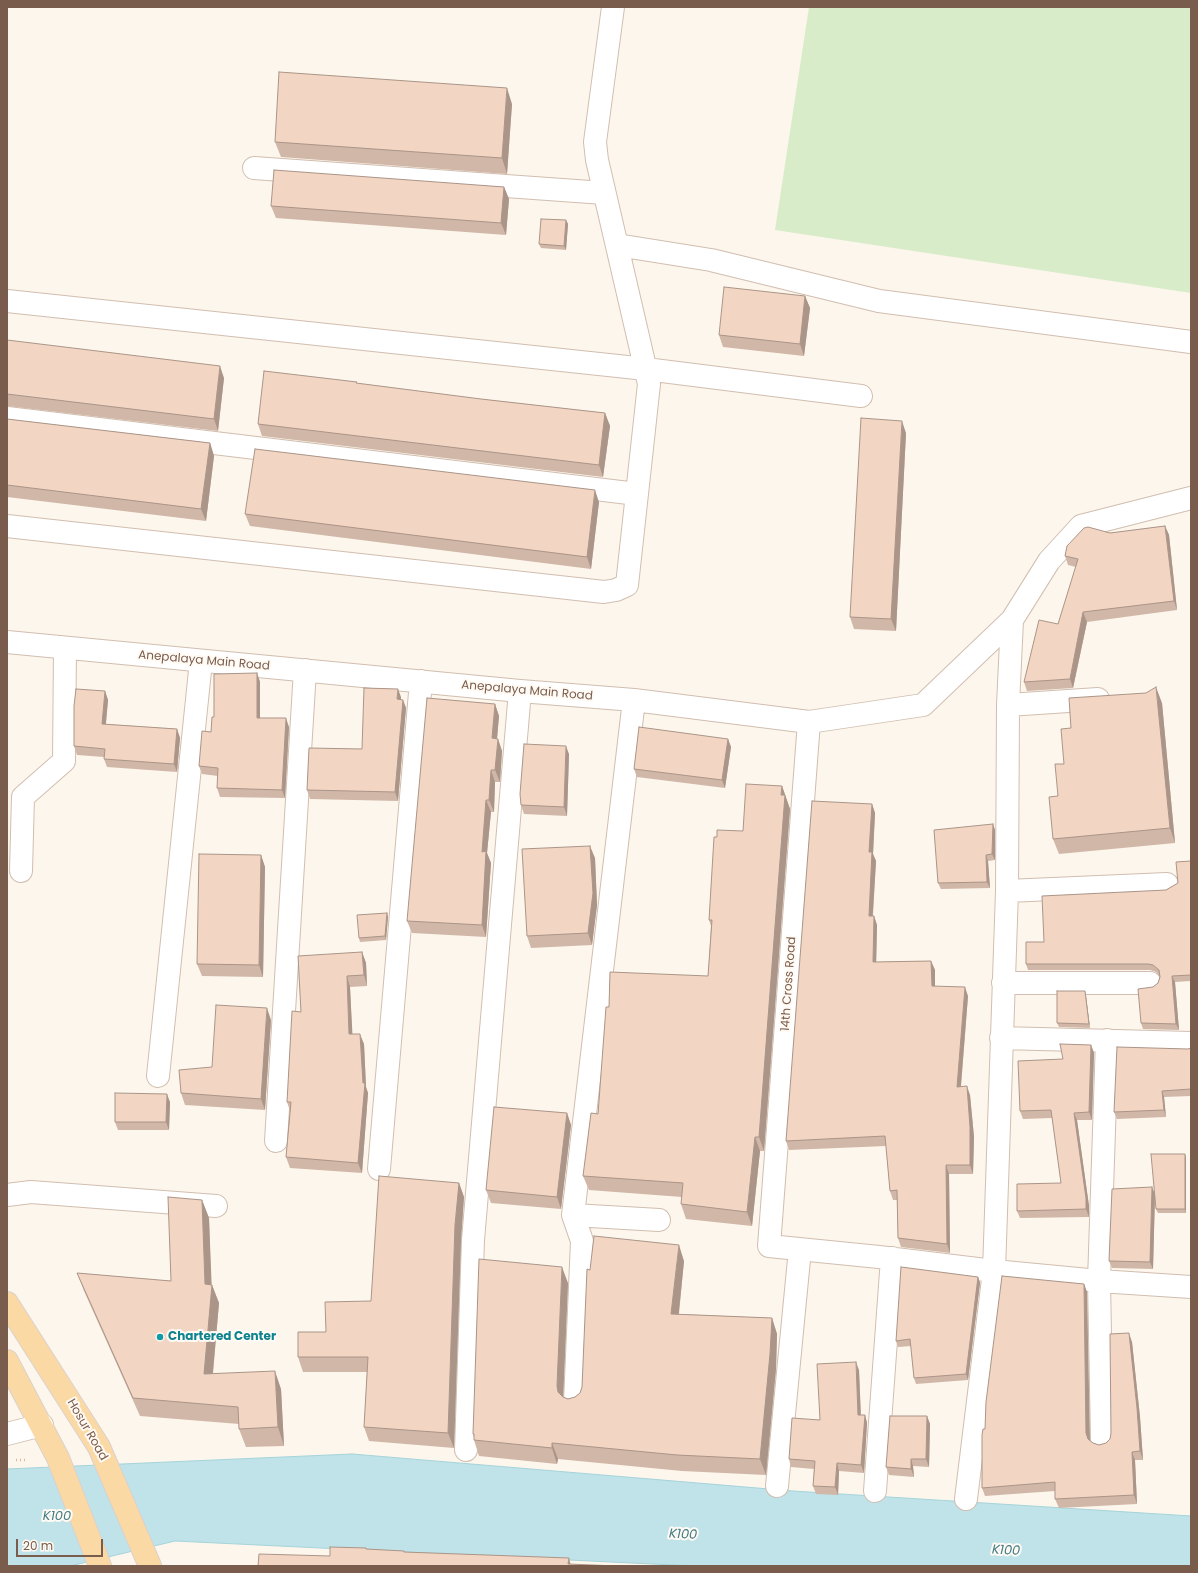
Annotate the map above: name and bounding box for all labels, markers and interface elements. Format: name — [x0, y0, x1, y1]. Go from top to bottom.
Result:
street label: Anepalaya Main Road — [138, 648, 270, 674]
street label: Anepalaya Main Road — [461, 678, 593, 704]
street label: 14th Cross Road — [779, 936, 799, 1032]
place label: Chartered Center — [168, 1330, 276, 1344]
marker: Chartered Center — [155, 1332, 165, 1342]
street label: Hosur Road — [64, 1397, 110, 1463]
water label: K100 — [43, 1509, 71, 1525]
water label: K100 — [668, 1526, 698, 1544]
scale bar — [18, 1531, 105, 1557]
text: 20 m — [23, 1537, 53, 1554]
water label: K100 — [991, 1542, 1021, 1560]

